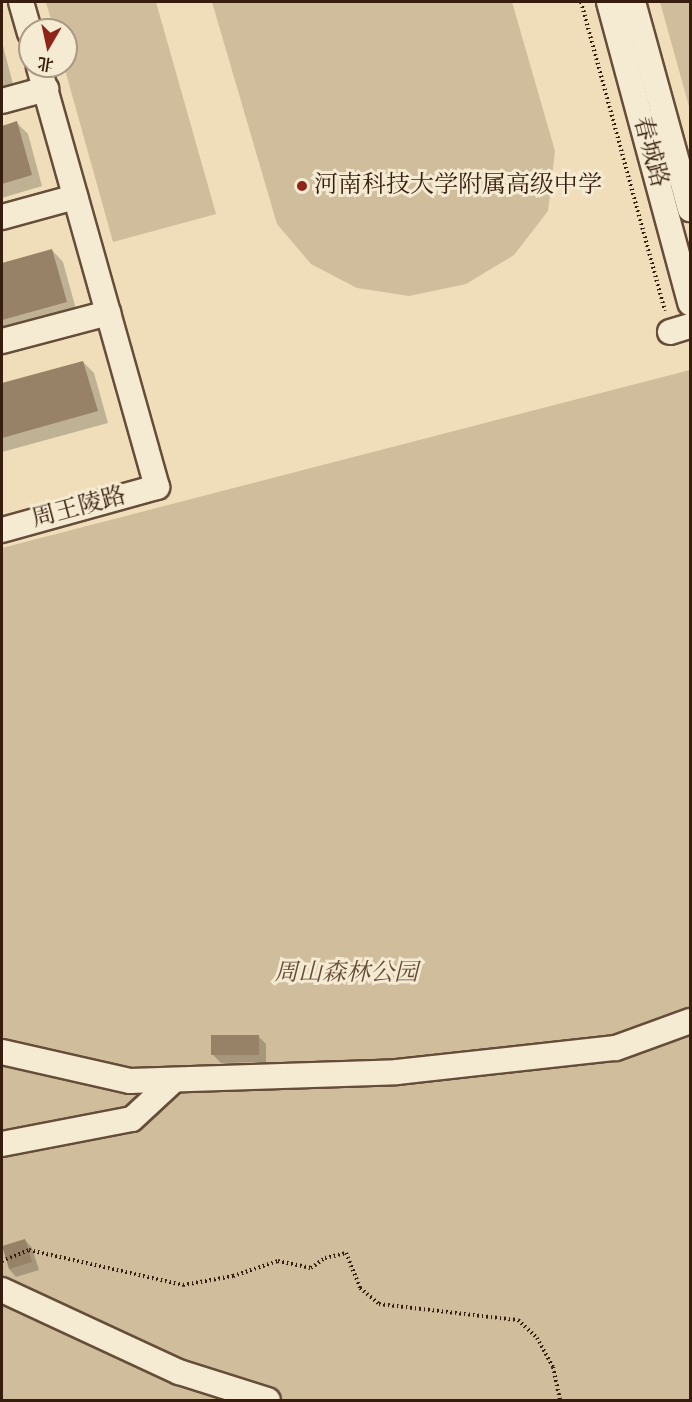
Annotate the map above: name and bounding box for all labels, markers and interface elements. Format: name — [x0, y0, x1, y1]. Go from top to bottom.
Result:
north arrow — [18, 18, 78, 78]
text: 北 — [36, 53, 55, 75]
street label: 春城路 — [627, 113, 673, 191]
place label: 河南科技大学附属高级中学 — [314, 172, 602, 200]
marker: 河南科技大学附属高级中学 — [295, 179, 309, 193]
street label: 周王陵路 — [29, 482, 129, 534]
park label: 周山森林公园 — [274, 960, 418, 988]

